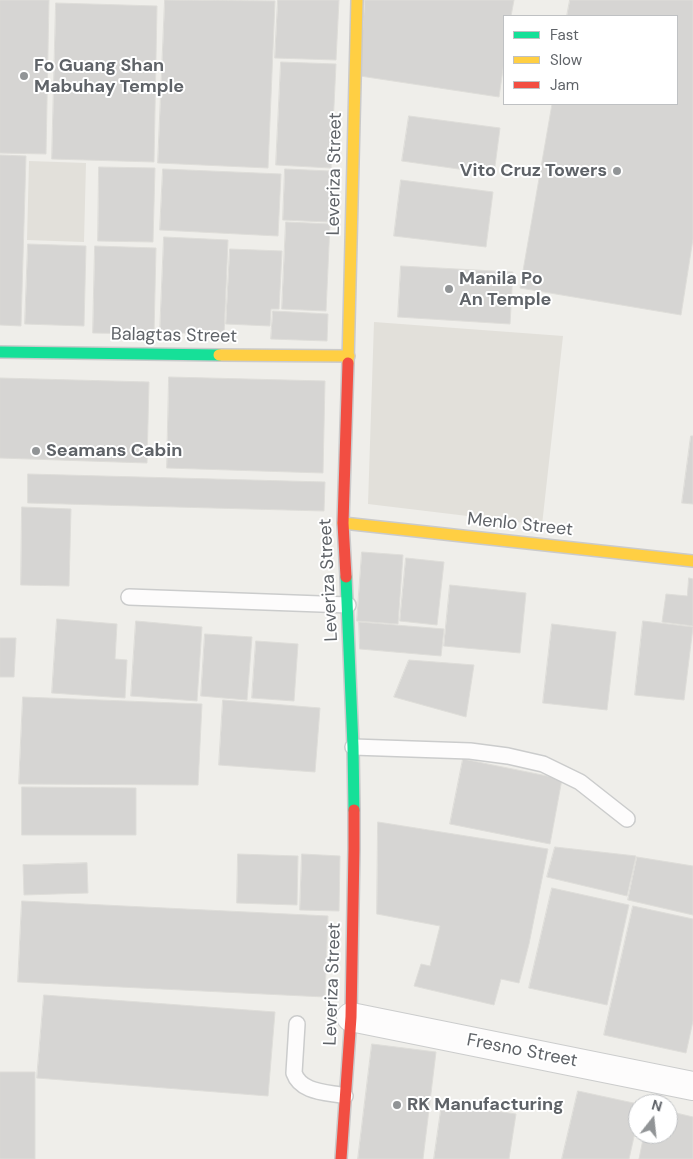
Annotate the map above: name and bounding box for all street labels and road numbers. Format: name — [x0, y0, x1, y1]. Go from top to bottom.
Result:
street label: Leveriza Street — [323, 112, 347, 236]
street label: Balagtas Street — [111, 324, 237, 348]
street label: Menlo Street — [466, 509, 574, 541]
street label: Leveriza Street — [315, 518, 343, 642]
street label: Leveriza Street — [320, 922, 346, 1046]
street label: Fresno Street — [465, 1030, 579, 1072]

